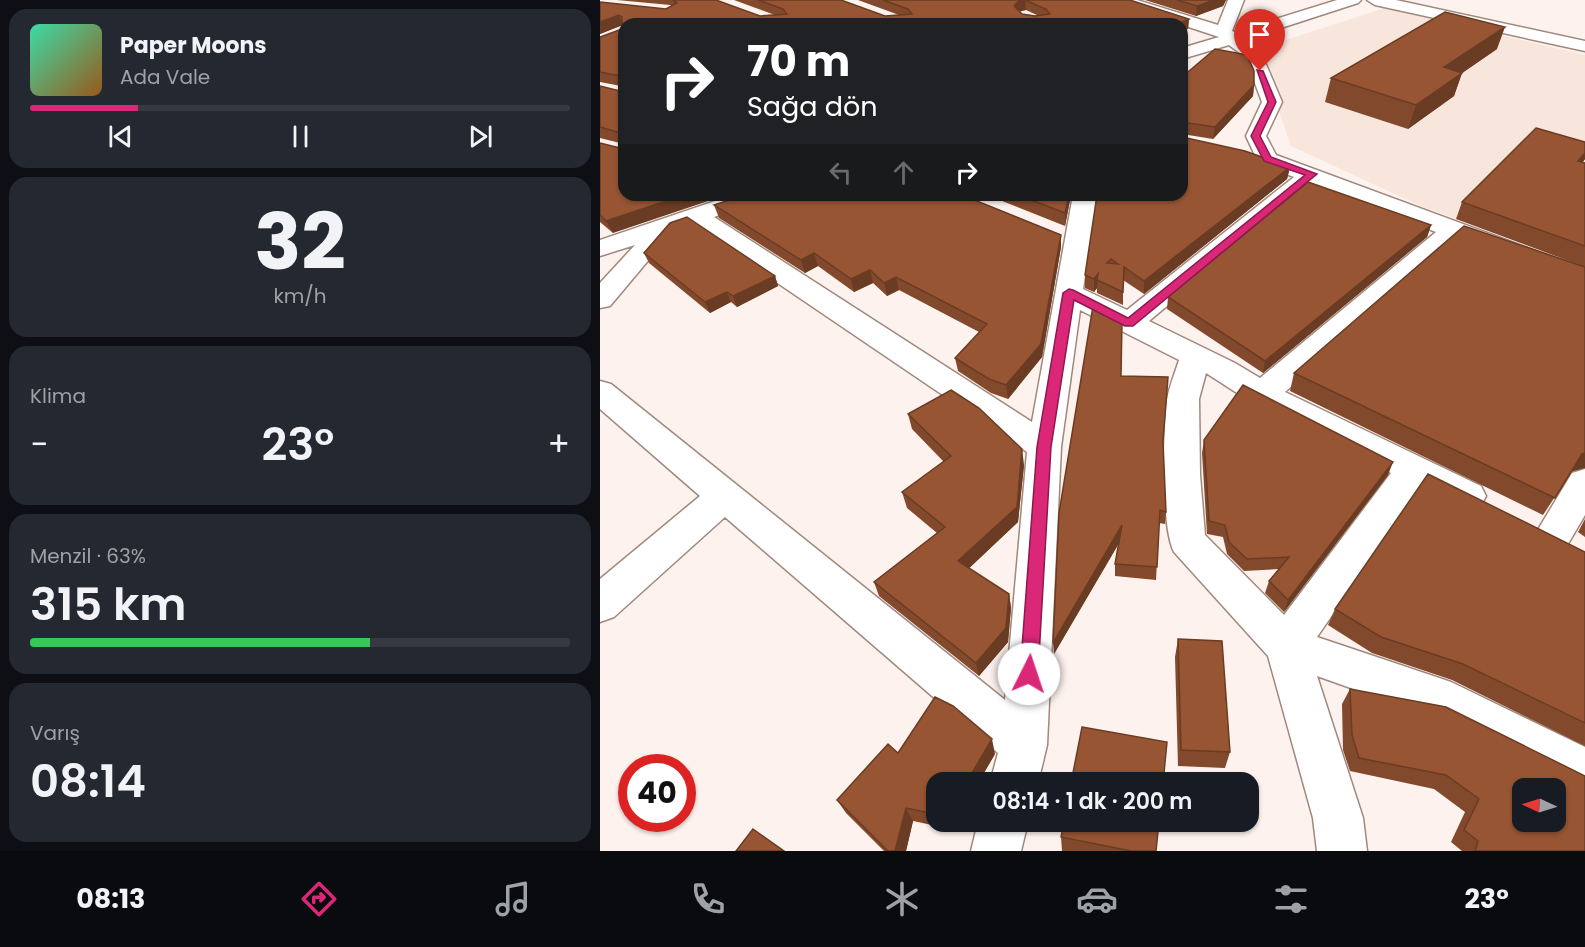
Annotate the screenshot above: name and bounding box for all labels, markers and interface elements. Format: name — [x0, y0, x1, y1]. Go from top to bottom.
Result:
pin — [1234, 9, 1285, 71]
icon: arrive — [1243, 18, 1276, 51]
text: Paper Moons — [120, 30, 267, 61]
text: 70 m — [747, 32, 850, 91]
icon: right — [648, 42, 726, 120]
text: Ada Vale — [120, 63, 210, 91]
text: Sağa dön — [747, 88, 878, 125]
icon: previous — [104, 120, 137, 153]
icon: pause — [284, 120, 317, 153]
icon: next — [464, 120, 497, 153]
icon: left — [824, 156, 857, 189]
icon: ahead — [887, 156, 920, 189]
icon: right — [950, 156, 983, 189]
text: 32 — [254, 187, 346, 296]
text: km/h — [273, 282, 327, 310]
text: Klima — [30, 382, 86, 410]
text: 23° — [261, 413, 334, 476]
text: − — [30, 421, 48, 468]
text: + — [547, 421, 570, 468]
text: Menzil · 63% — [30, 542, 146, 570]
text: 315 km — [30, 573, 186, 636]
position arrow — [997, 642, 1061, 706]
text: Varış — [30, 719, 80, 747]
text: 08:14 — [30, 750, 146, 813]
speed limit sign: 40 — [618, 754, 696, 832]
north arrow — [1512, 778, 1566, 832]
map controls — [1512, 778, 1566, 832]
text: 08:14 · 1 dk · 200 m — [993, 786, 1192, 817]
icon: directions — [298, 878, 340, 920]
icon: music — [492, 878, 534, 920]
icon: phone — [687, 878, 729, 920]
icon: climate — [881, 878, 923, 920]
icon: car — [1076, 878, 1118, 920]
icon: filters — [1270, 878, 1312, 920]
text: 08:13 — [76, 880, 145, 917]
text: 23° — [1464, 880, 1509, 917]

